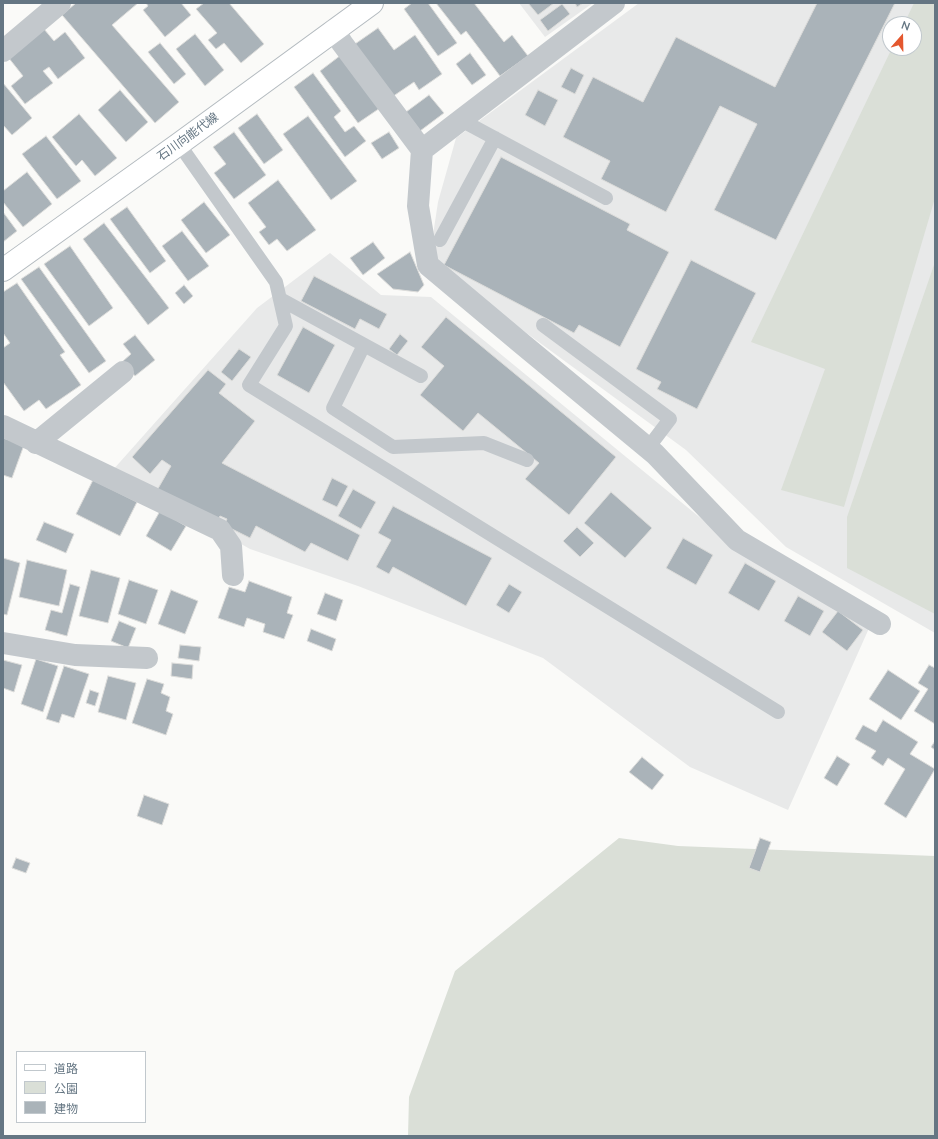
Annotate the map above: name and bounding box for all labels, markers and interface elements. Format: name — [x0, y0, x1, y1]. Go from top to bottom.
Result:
north arrow — [882, 16, 922, 56]
text: N — [899, 18, 912, 34]
street label: 石川向能代線 — [155, 110, 221, 164]
legend — [16, 1051, 146, 1123]
text: 道路 — [54, 1061, 78, 1076]
text: 公園 — [54, 1081, 78, 1096]
text: 建物 — [54, 1101, 78, 1116]

